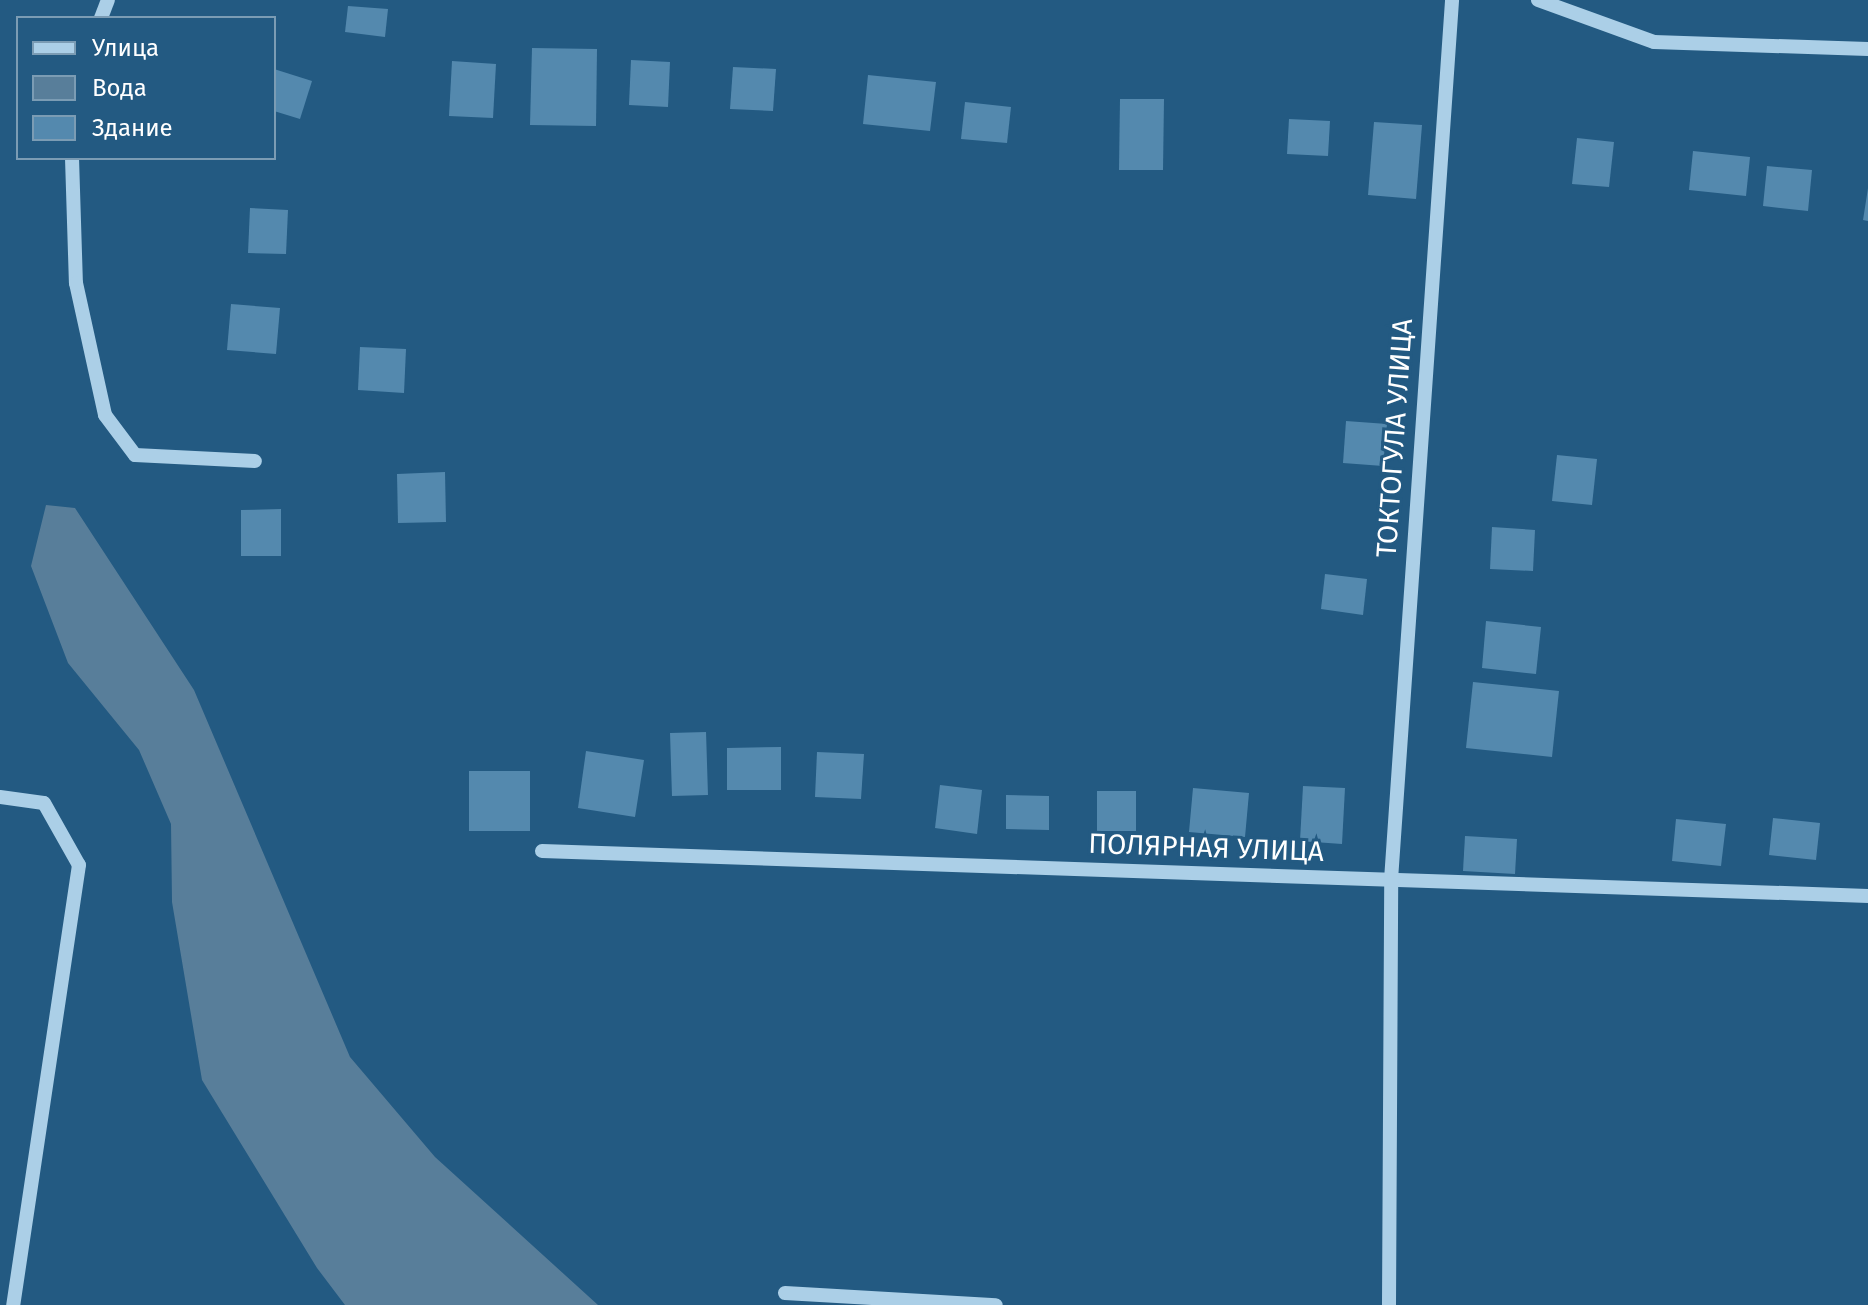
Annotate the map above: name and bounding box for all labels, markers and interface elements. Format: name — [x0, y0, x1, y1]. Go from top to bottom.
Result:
legend — [16, 16, 276, 160]
text: Улица — [92, 34, 159, 62]
text: Вода — [92, 74, 147, 102]
text: Здание — [92, 114, 173, 142]
street label: ТОКТОГУЛА УЛИЦА — [1370, 317, 1420, 559]
street label: ПОЛЯРНАЯ УЛИЦА — [1088, 827, 1324, 869]

